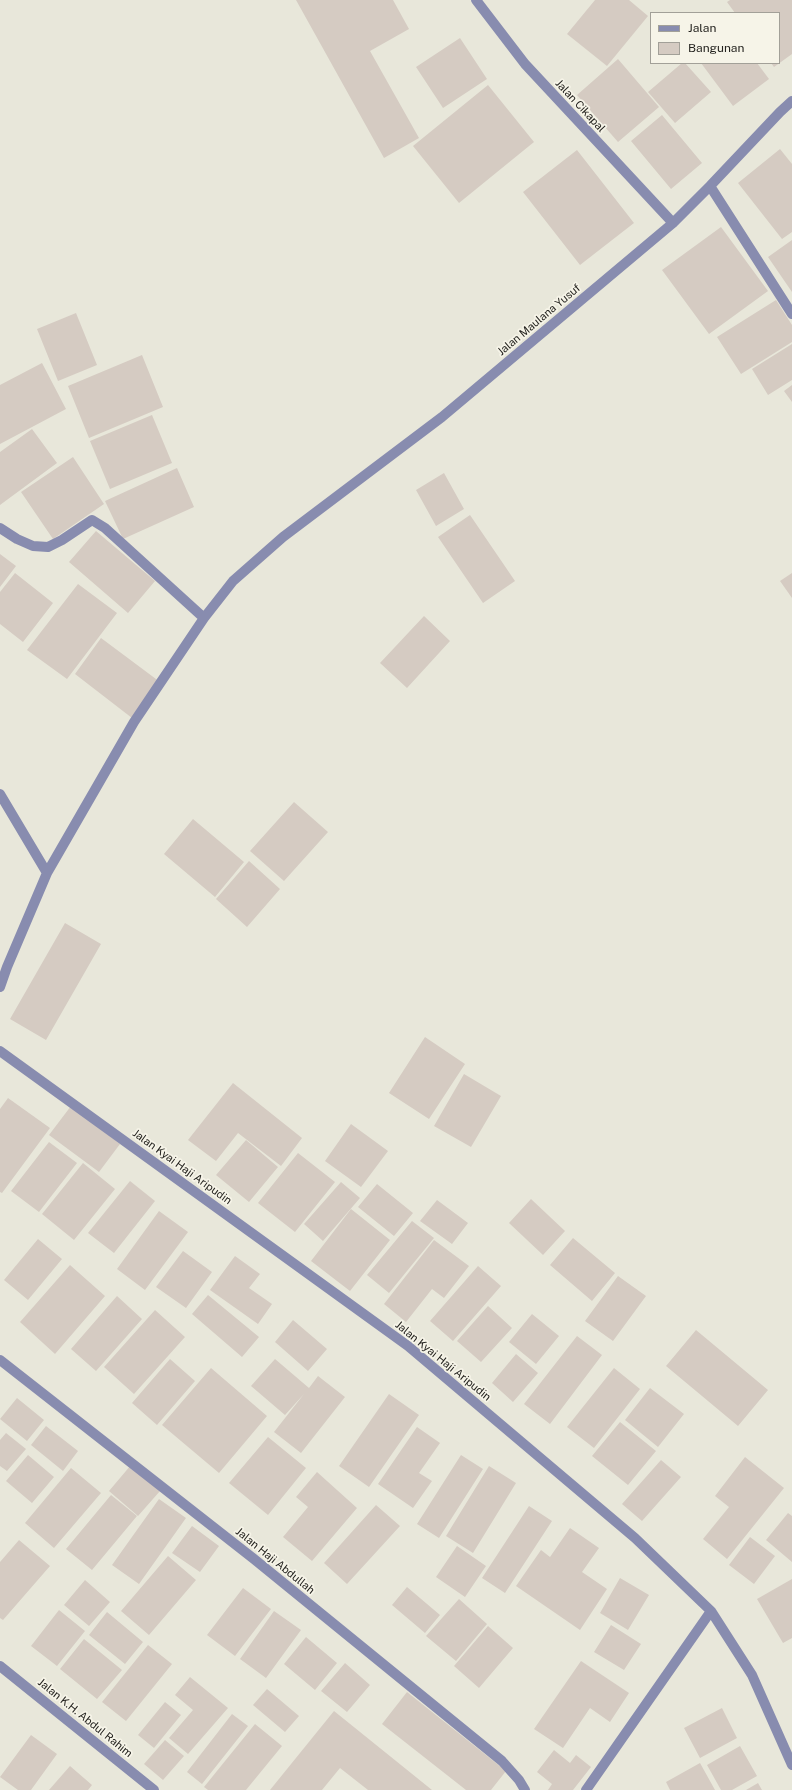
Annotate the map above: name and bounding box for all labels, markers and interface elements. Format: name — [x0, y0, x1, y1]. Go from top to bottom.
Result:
legend — [650, 12, 780, 64]
text: Jalan — [688, 21, 716, 35]
text: Bangunan — [688, 41, 744, 55]
street label: Jalan Cikapal — [552, 77, 608, 135]
street label: Jalan Maulana Yusuf — [495, 281, 583, 359]
street label: Jalan Kyai Haji Aripudin — [130, 1127, 234, 1207]
street label: Jalan Kyai Haji Aripudin — [392, 1318, 494, 1404]
street label: Jalan Haji Abdullah — [233, 1525, 317, 1597]
street label: Jalan K.H. Abdul Rahim — [35, 1676, 135, 1760]

